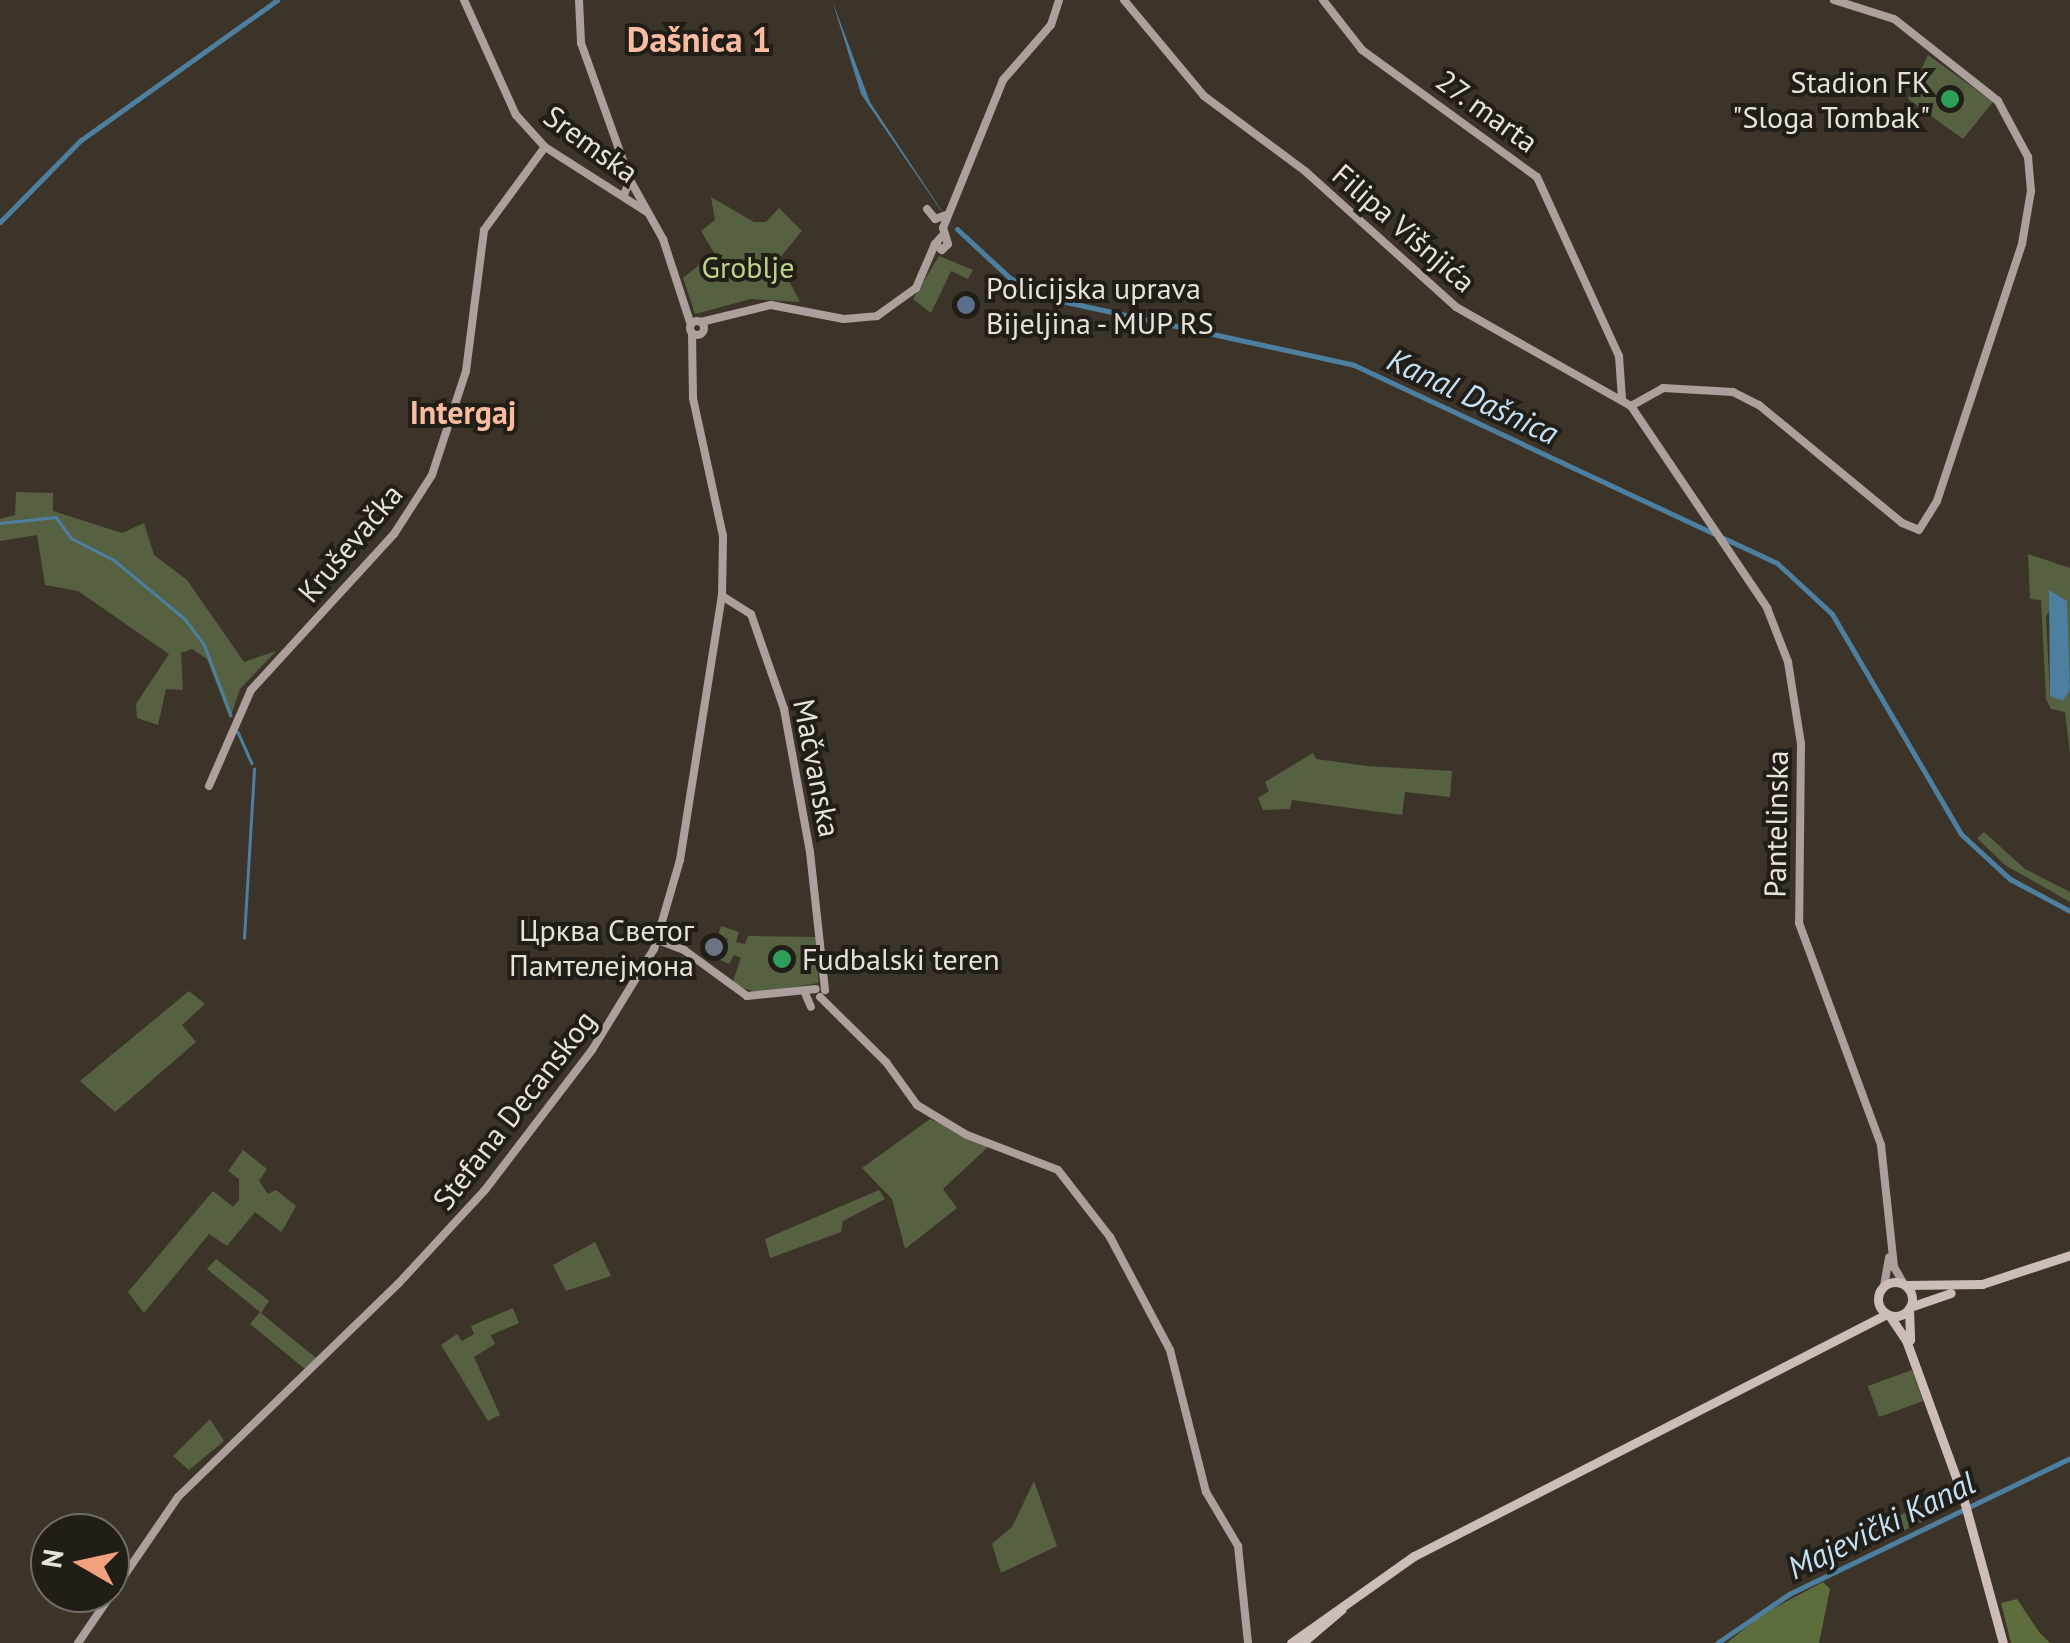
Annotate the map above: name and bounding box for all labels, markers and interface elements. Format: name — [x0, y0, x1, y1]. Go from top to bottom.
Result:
district label: Dašnica 1 — [627, 18, 771, 60]
street label: 27. marta — [1428, 61, 1546, 161]
place label: Stadion FK "Sloga Tombak" — [1731, 64, 1930, 134]
marker: Stadion FK "Sloga Tombak" — [1939, 88, 1961, 110]
street label: Sremska — [537, 98, 645, 190]
street label: Filipa Višnjića — [1325, 156, 1483, 300]
park label: Groblje — [702, 249, 794, 285]
place label: Policijska uprava Bijeljina - MUP RS — [986, 270, 1220, 340]
marker: Policijska uprava Bijeljina - MUP RS — [955, 294, 977, 316]
water label: Kanal Dašnica — [1382, 340, 1564, 452]
district label: Intergaj — [410, 393, 516, 431]
street label: Kruševačka — [290, 477, 410, 609]
street label: Mačvanska — [786, 696, 848, 840]
street label: Pantelinska — [1757, 750, 1795, 898]
place label: Црква Светог Памтелејмона — [509, 912, 694, 982]
marker: Црква Светог Памтелејмона — [703, 936, 725, 958]
place label: Fudbalski teren — [802, 941, 1000, 977]
marker: Fudbalski teren — [771, 948, 793, 970]
street label: Stefana Decanskog — [425, 1003, 603, 1217]
water label: Majevički Kanal — [1781, 1463, 1981, 1587]
north arrow — [30, 1513, 130, 1613]
text: N — [32, 1547, 72, 1571]

